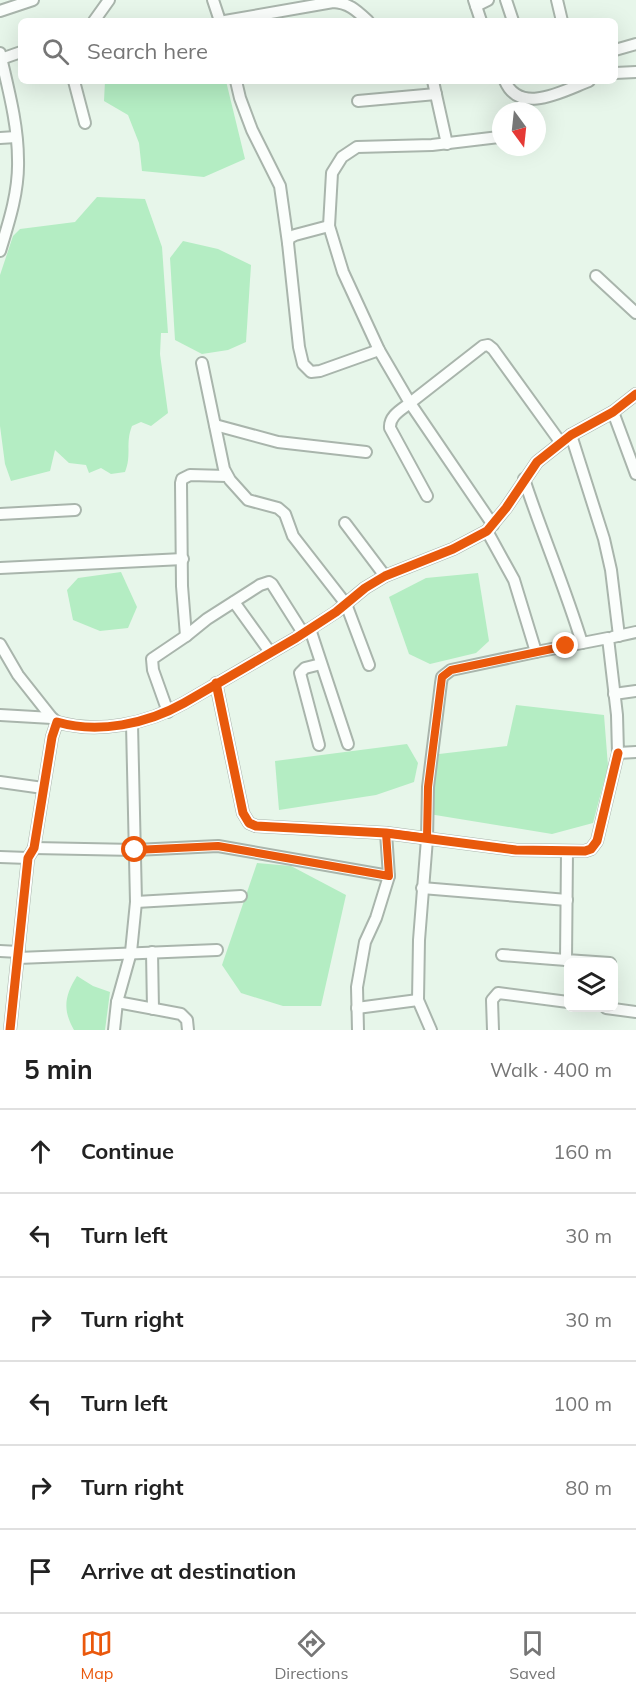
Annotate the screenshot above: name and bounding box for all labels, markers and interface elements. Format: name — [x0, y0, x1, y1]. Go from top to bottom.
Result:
search box — [18, 18, 618, 84]
icon: search — [39, 35, 72, 68]
text: Search here — [87, 37, 208, 65]
north arrow — [492, 102, 546, 156]
route end — [552, 632, 578, 658]
route start — [121, 836, 147, 862]
map controls — [564, 958, 618, 1012]
button: layers — [564, 958, 618, 1012]
text: 5 min — [24, 1053, 93, 1086]
text: Walk · 400 m — [490, 1057, 612, 1082]
icon: ahead — [24, 1135, 57, 1168]
text: Continue — [81, 1137, 174, 1165]
text: 160 m — [553, 1139, 612, 1164]
icon: left — [24, 1219, 57, 1252]
text: Turn left — [81, 1221, 168, 1249]
text: 30 m — [565, 1223, 612, 1248]
icon: right — [24, 1303, 57, 1336]
text: Turn right — [81, 1305, 184, 1333]
text: 30 m — [565, 1307, 612, 1332]
icon: left — [24, 1387, 57, 1420]
text: Turn left — [81, 1389, 168, 1417]
text: 100 m — [553, 1391, 612, 1416]
icon: right — [24, 1471, 57, 1504]
text: Turn right — [81, 1473, 184, 1501]
text: 80 m — [565, 1475, 612, 1500]
icon: arrive — [24, 1555, 57, 1588]
text: Arrive at destination — [81, 1557, 296, 1585]
tab: Map — [80, 1627, 113, 1683]
tab: Directions — [274, 1627, 348, 1683]
tab: Saved — [509, 1627, 556, 1683]

